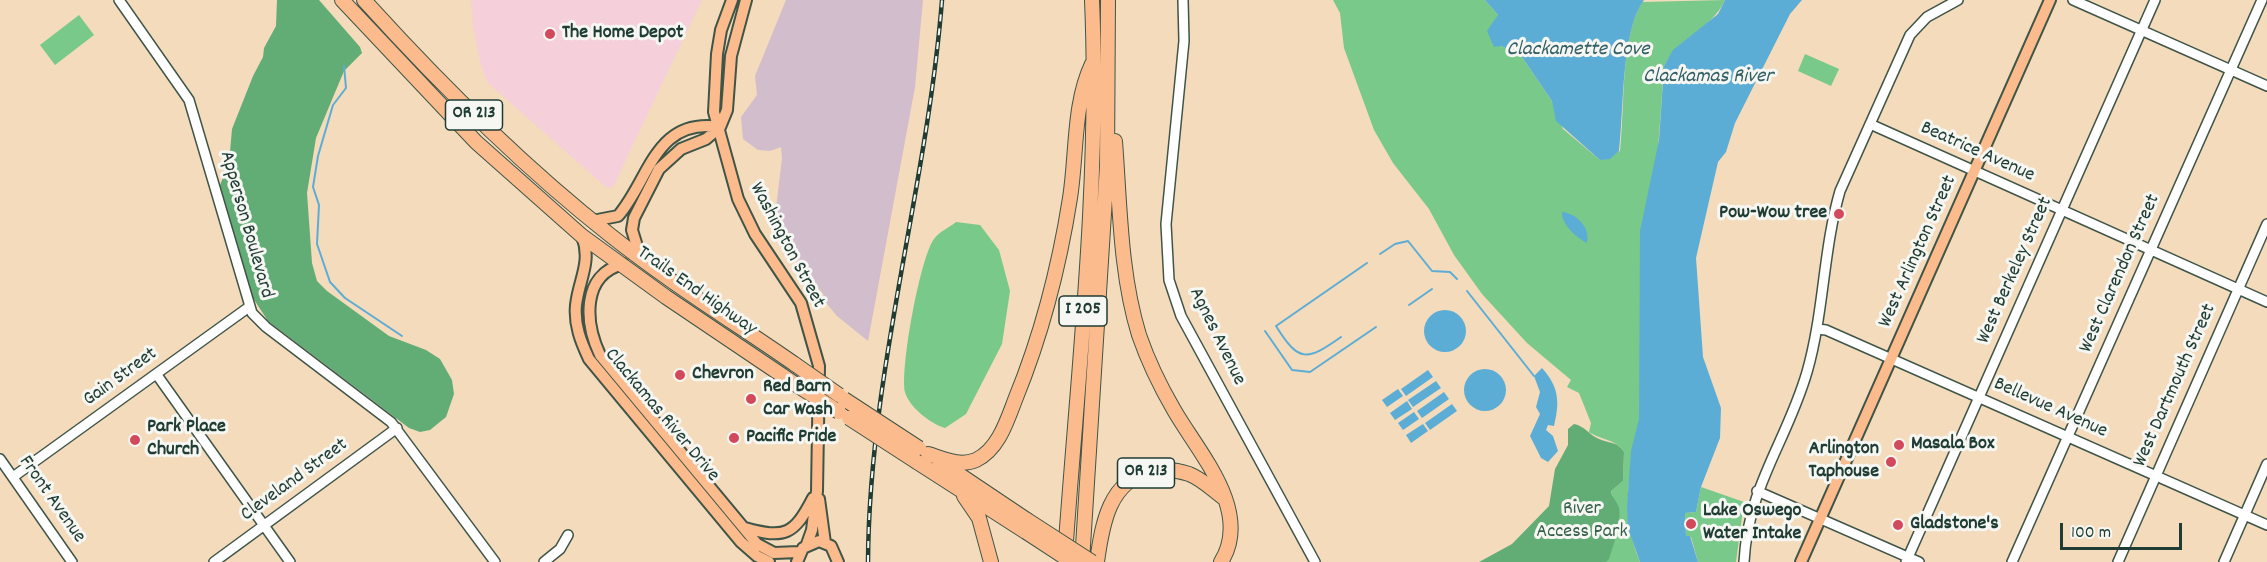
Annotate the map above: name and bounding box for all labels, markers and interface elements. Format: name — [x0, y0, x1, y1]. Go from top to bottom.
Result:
place label: The Home Depot — [562, 22, 683, 46]
marker: The Home Depot — [543, 27, 557, 41]
water label: Clackamette Cove — [1506, 38, 1650, 64]
water label: Clackamas River — [1643, 65, 1773, 91]
road number: OR 213 — [446, 100, 502, 130]
street label: Beatrice Avenue — [1916, 117, 2038, 189]
street label: Apperson Boulevard — [213, 149, 277, 301]
street label: West Arlington Street — [1875, 172, 1963, 332]
street label: Washington Street — [743, 179, 829, 313]
street label: West Clarendon Street — [2075, 191, 2167, 357]
street label: West Berkeley Street — [1973, 194, 2059, 348]
place label: Pow-Wow tree — [1719, 202, 1827, 226]
marker: Pow-Wow tree — [1832, 207, 1846, 221]
street label: Trails End Highway — [631, 242, 761, 342]
street label: Agnes Avenue — [1182, 284, 1250, 390]
road number: I 205 — [1059, 296, 1107, 326]
street label: West Dartmouth Street — [2129, 301, 2223, 471]
street label: Gain Street — [79, 343, 163, 413]
street label: Clackamas River Drive — [598, 344, 724, 488]
place label: Chevron — [692, 363, 754, 387]
marker: Chevron — [673, 368, 687, 382]
street label: Bellevue Avenue — [1990, 373, 2110, 445]
place label: Red Barn Car Wash — [763, 376, 833, 423]
marker: Red Barn Car Wash — [744, 392, 758, 406]
place label: Park Place Church — [147, 416, 226, 463]
place label: Pacific Pride — [746, 426, 836, 450]
marker: Pacific Pride — [727, 431, 741, 445]
marker: Park Place Church — [128, 433, 142, 447]
place label: Masala Box — [1911, 433, 1994, 457]
street label: Cleveland Street — [237, 434, 353, 528]
place label: Arlington Taphouse — [1809, 438, 1879, 485]
marker: Masala Box — [1892, 438, 1906, 452]
street label: Front Avenue — [12, 452, 90, 548]
marker: Arlington Taphouse — [1884, 455, 1898, 469]
road number: OR 213 — [1118, 458, 1174, 488]
park label: River Access Park — [1536, 498, 1628, 545]
place label: Lake Oswego Water Intake — [1703, 500, 1801, 547]
scale bar — [2063, 511, 2184, 549]
place label: Gladstone's — [1910, 513, 1999, 537]
marker: Lake Oswego Water Intake — [1684, 517, 1698, 531]
marker: Gladstone's — [1891, 518, 1905, 532]
text: 100 m — [2071, 521, 2111, 546]

